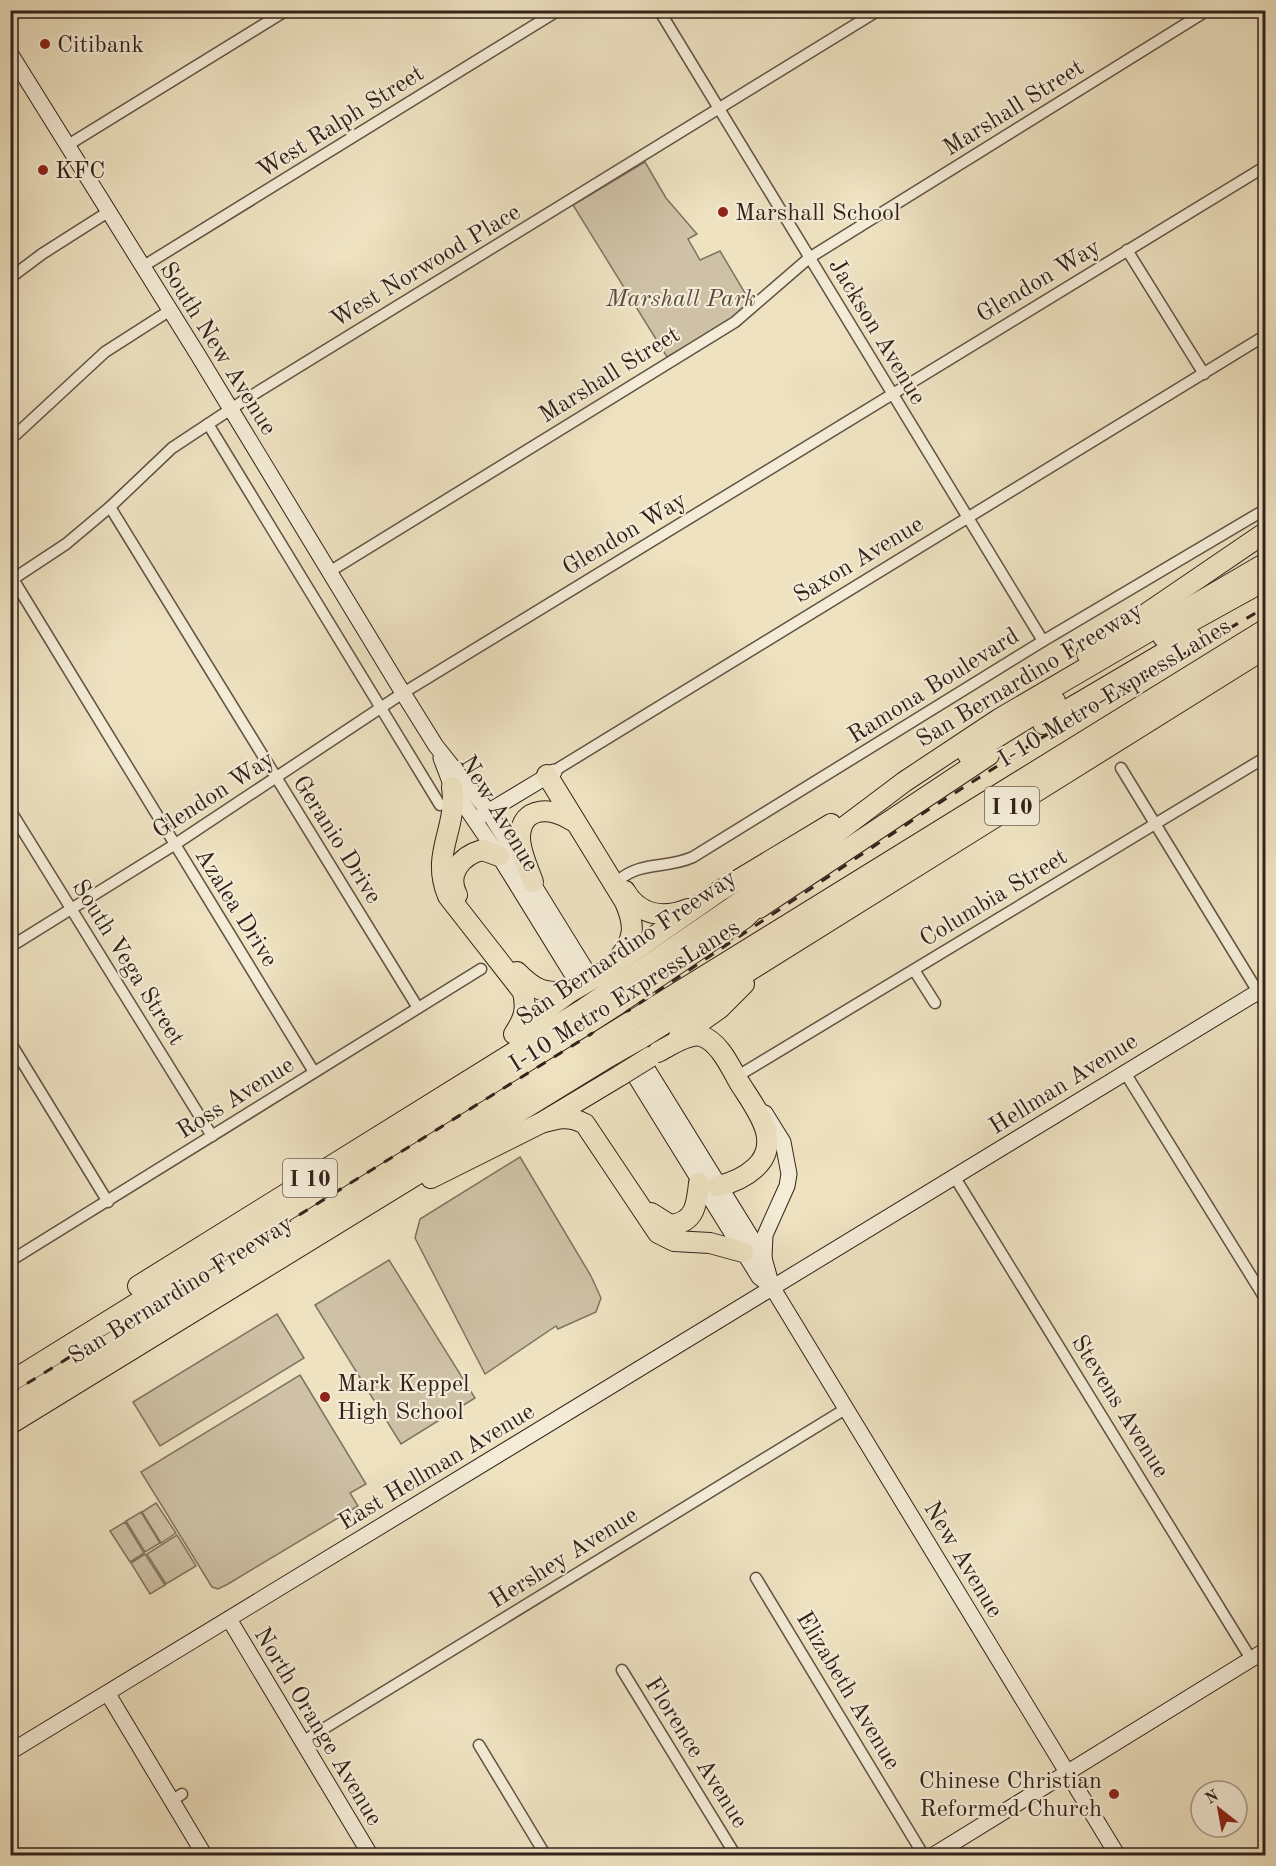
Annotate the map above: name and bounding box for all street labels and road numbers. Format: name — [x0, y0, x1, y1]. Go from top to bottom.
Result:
street label: Marshall Street — [940, 56, 1088, 161]
street label: West Ralph Street — [254, 62, 429, 184]
street label: West Norwood Place — [327, 201, 525, 333]
street label: Glendon Way — [973, 235, 1105, 328]
street label: Jackson Avenue — [823, 255, 929, 409]
street label: South New Avenue — [154, 258, 280, 440]
street label: Marshall Street — [536, 323, 684, 428]
street label: Glendon Way — [559, 488, 691, 581]
street label: Saxon Avenue — [790, 513, 928, 609]
street label: San Bernardino Freeway — [913, 599, 1148, 753]
street label: I-10 Metro ExpressLanes — [995, 615, 1235, 773]
street label: Ramona Boulevard — [844, 624, 1024, 749]
street label: Glendon Way — [149, 747, 279, 844]
street label: New Avenue — [454, 752, 542, 876]
street label: Geranio Drive — [288, 772, 385, 908]
road number: I 10 — [985, 787, 1039, 825]
street label: Azalea Drive — [189, 845, 281, 971]
street label: Columbia Street — [916, 845, 1072, 952]
street label: San Bernardino Freeway — [513, 866, 742, 1031]
street label: South Vega Street — [67, 876, 188, 1050]
street label: I-10 Metro ExpressLanes — [506, 916, 744, 1077]
street label: Hellman Avenue — [986, 1030, 1142, 1140]
street label: Ross Avenue — [173, 1053, 299, 1144]
road number: I 10 — [283, 1159, 337, 1197]
street label: San Bernardino Freeway — [65, 1212, 298, 1370]
street label: Stevens Avenue — [1066, 1331, 1173, 1483]
street label: East Hellman Avenue — [335, 1400, 539, 1536]
street label: New Avenue — [918, 1498, 1006, 1622]
street label: Hershey Avenue — [486, 1503, 642, 1614]
street label: Elizabeth Avenue — [791, 1608, 904, 1774]
street label: North Orange Avenue — [249, 1624, 386, 1830]
street label: Florence Avenue — [639, 1673, 751, 1833]

